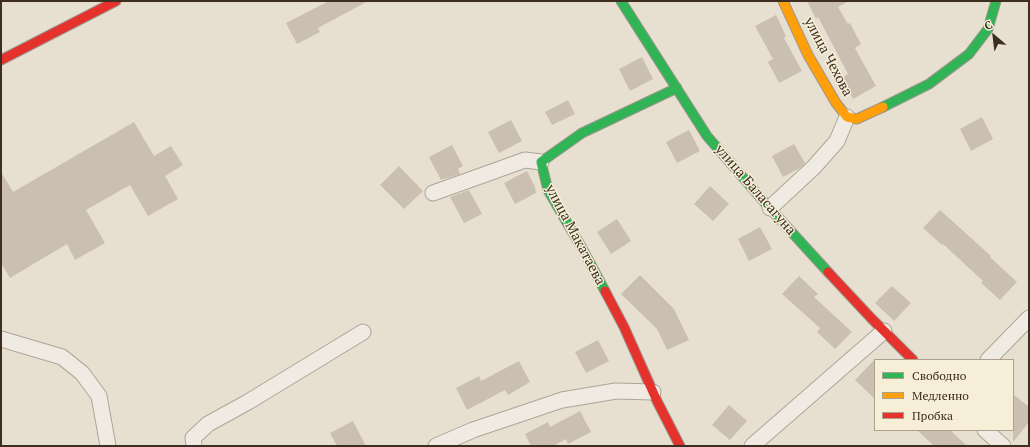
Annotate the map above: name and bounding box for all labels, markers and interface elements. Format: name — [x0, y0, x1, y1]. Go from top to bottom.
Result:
street label: улица Чехова — [800, 15, 856, 99]
north arrow — [974, 16, 1014, 56]
text: С — [982, 18, 995, 33]
street label: улица Баласагуна — [711, 141, 799, 239]
street label: улица Макатаева — [541, 182, 609, 288]
legend — [874, 359, 1014, 431]
text: Свободно — [912, 368, 966, 383]
text: Медленно — [912, 388, 969, 403]
text: Пробка — [912, 408, 953, 423]

